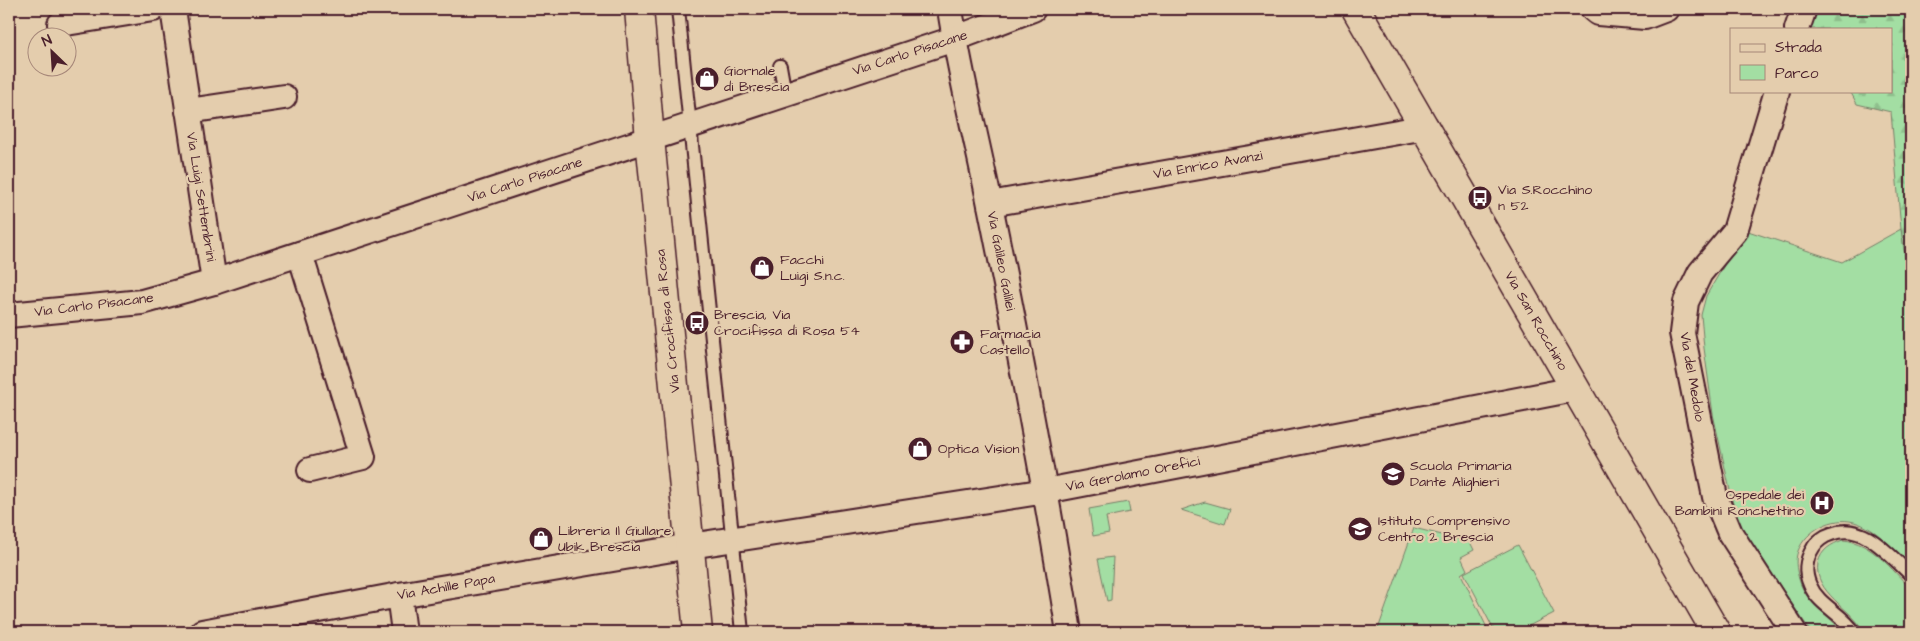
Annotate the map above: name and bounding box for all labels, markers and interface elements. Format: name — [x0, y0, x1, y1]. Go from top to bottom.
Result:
street label: Via Carlo Pisacane — [850, 25, 970, 81]
north arrow — [28, 28, 78, 78]
legend — [1730, 28, 1892, 92]
text: N — [39, 30, 55, 52]
text: Strada — [1775, 37, 1822, 58]
place label: Giornale di Brescia — [724, 61, 789, 97]
text: Parco — [1775, 63, 1819, 84]
shop icon: Giornale di Brescia — [694, 66, 720, 92]
street label: Via Luigi Settembrini — [181, 131, 221, 263]
street label: Via Enrico Avanzi — [1152, 146, 1264, 184]
street label: Via Carlo Pisacane — [465, 152, 585, 208]
place label: Via S.Rocchino n 52 — [1498, 180, 1592, 216]
bus stop icon: Via S.Rocchino n 52 — [1467, 185, 1493, 211]
street label: Via Galileo Galilei — [982, 209, 1020, 313]
street label: Via Crocifissa di Rosa — [651, 248, 685, 394]
place label: Facchi Luigi S.n.c. — [780, 250, 845, 286]
shop icon: Facchi Luigi S.n.c. — [749, 255, 775, 281]
street label: Via San Rocchino — [1499, 268, 1573, 375]
street label: Via Carlo Pisacane — [33, 288, 155, 322]
place label: Brescia, Via Crocifissa di Rosa 54 — [714, 305, 860, 341]
bus stop icon: Brescia, Via Crocifissa di Rosa 54 — [684, 310, 710, 336]
place label: Farmacia Castello — [980, 324, 1041, 360]
pharmacy icon: Farmacia Castello — [949, 329, 975, 355]
street label: Via del Medolo — [1674, 331, 1710, 423]
shop icon: Optica Vision — [907, 436, 933, 462]
place label: Optica Vision — [938, 439, 1019, 459]
street label: Via Gerolamo Orefici — [1064, 451, 1202, 497]
place label: Scuola Primaria Dante Alighieri — [1410, 456, 1512, 492]
school or university icon: Scuola Primaria Dante Alighieri — [1380, 461, 1406, 487]
place label: Ospedale dei Bambini Ronchettino — [1675, 485, 1804, 521]
hospital icon: Ospedale dei Bambini Ronchettino — [1809, 490, 1835, 516]
place label: Istituto Comprensivo Centro 2 Brescia — [1378, 511, 1510, 547]
school or university icon: Istituto Comprensivo Centro 2 Brescia — [1347, 516, 1373, 542]
place label: Libreria Il Giullare Ubik Brescia — [558, 521, 672, 557]
shop icon: Libreria Il Giullare Ubik Brescia — [528, 526, 554, 552]
street label: Via Achille Papa — [395, 569, 497, 605]

